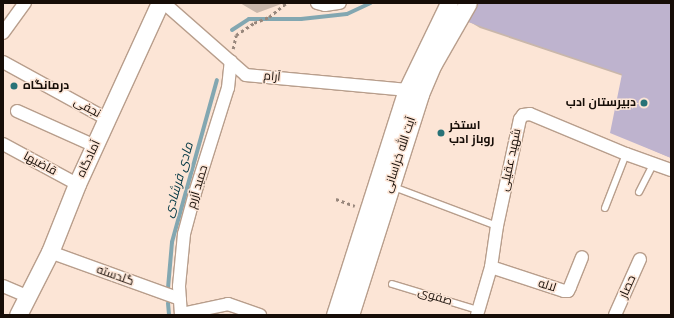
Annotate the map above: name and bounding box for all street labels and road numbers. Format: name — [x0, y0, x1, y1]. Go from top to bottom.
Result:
street label: آرام — [263, 69, 281, 85]
street label: نجفی — [71, 95, 103, 121]
street label: آیت الله خراسانی — [381, 115, 419, 195]
street label: شهید عقیلی — [497, 128, 525, 192]
street label: آمادگاه — [74, 138, 104, 180]
street label: قاضیها — [21, 149, 59, 179]
street label: حمید آزرم — [185, 163, 211, 211]
street label: گلدسته — [94, 263, 136, 289]
street label: حصار — [617, 273, 639, 301]
street label: لاله — [536, 276, 558, 296]
street label: صفوی — [416, 285, 454, 309]

